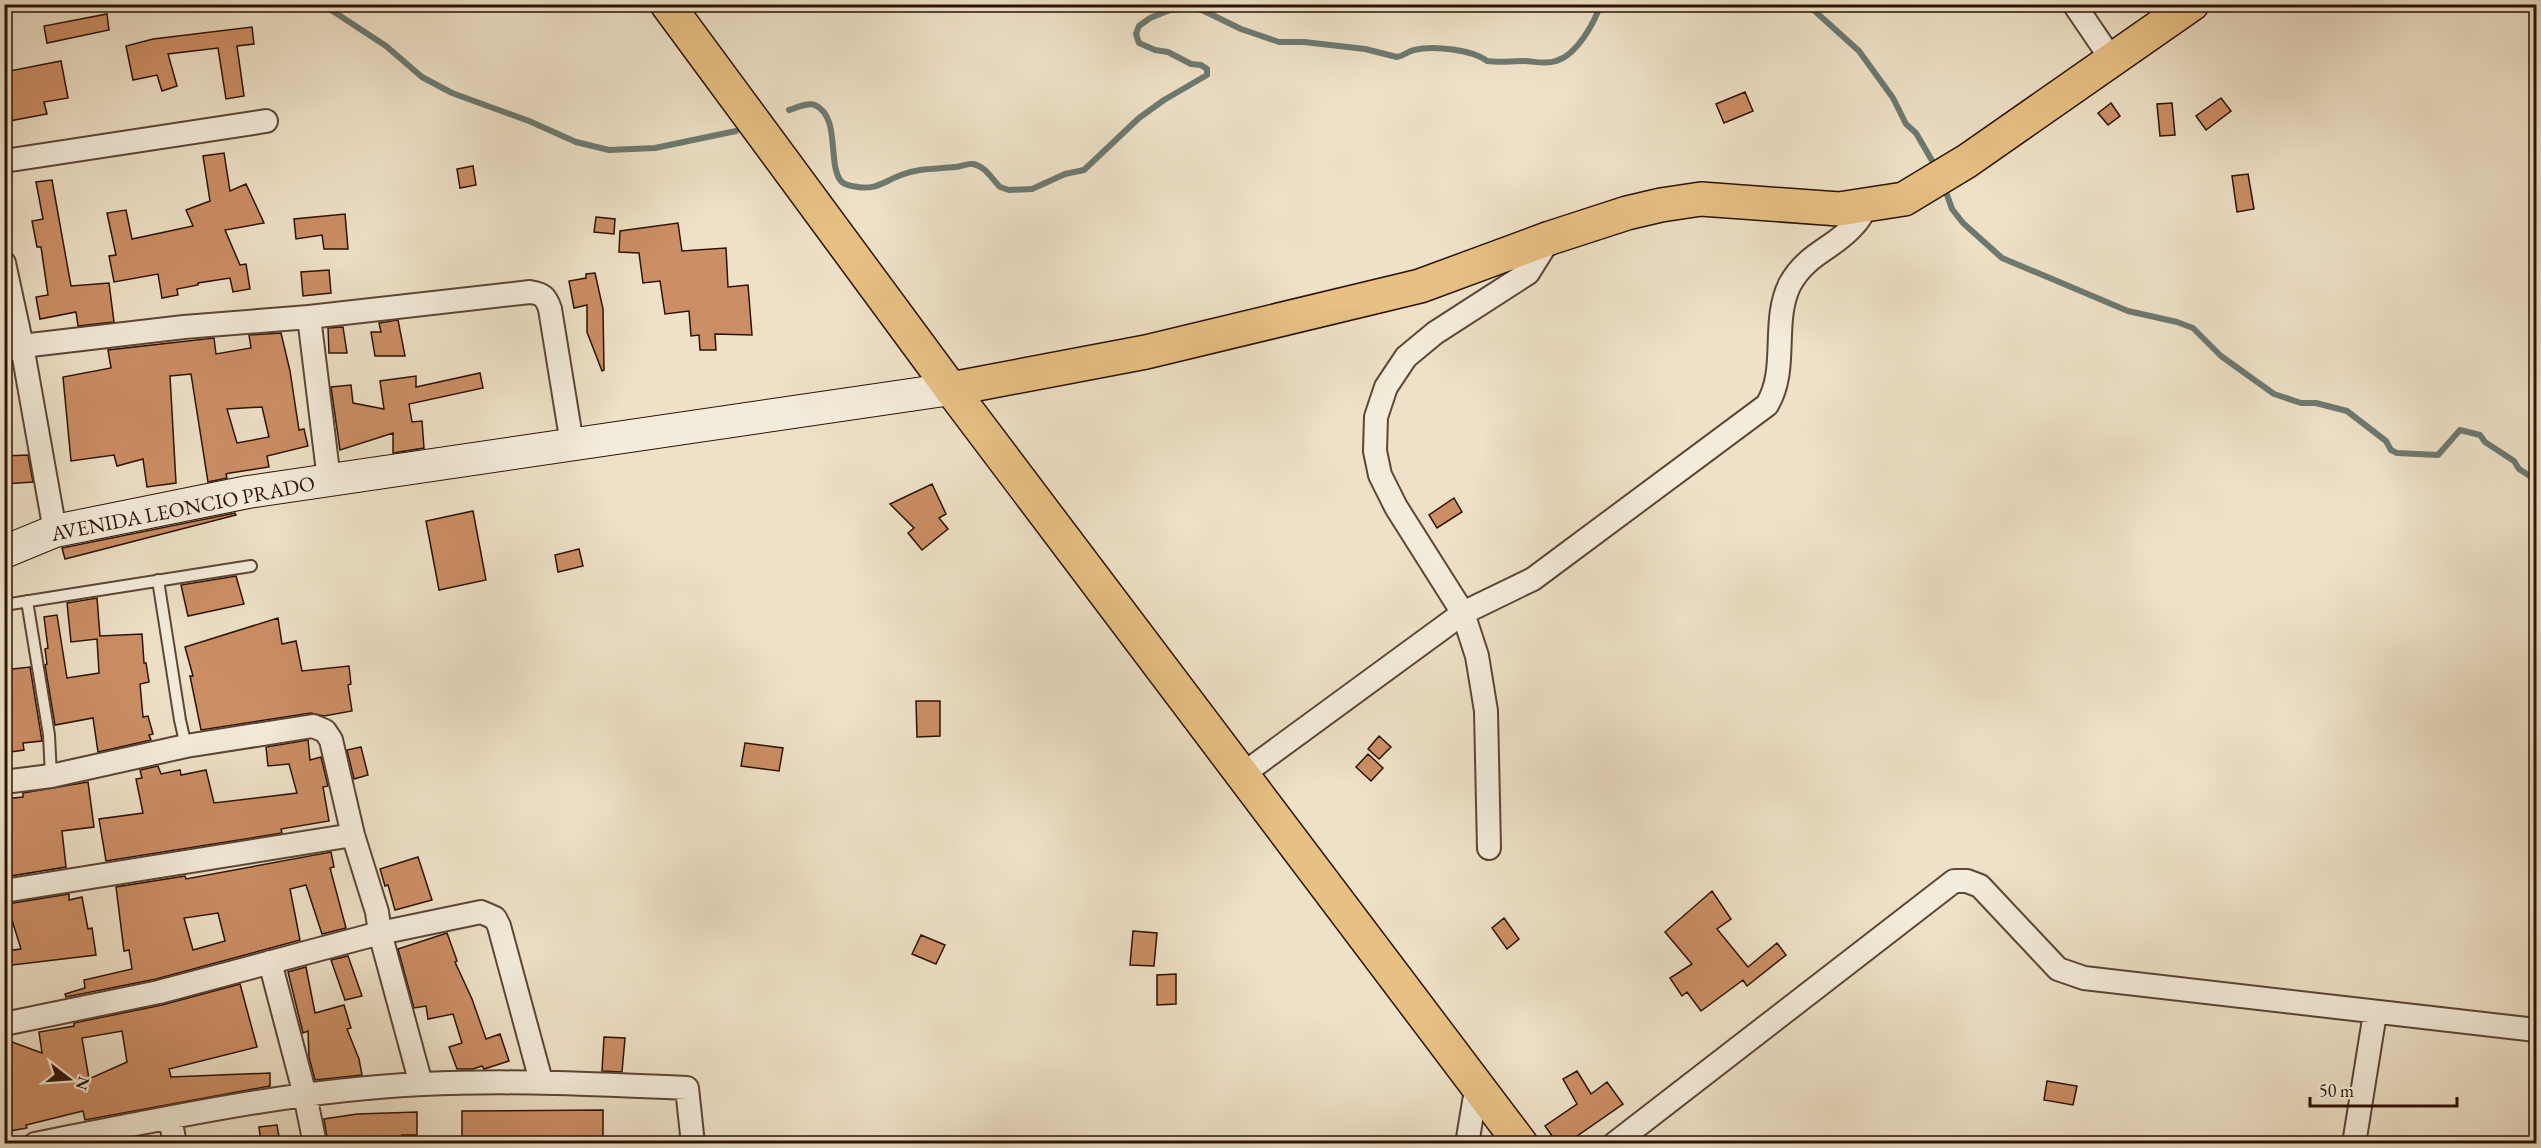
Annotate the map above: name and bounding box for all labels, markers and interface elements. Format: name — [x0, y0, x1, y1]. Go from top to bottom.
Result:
street label: AVENIDA LEONCIO PRADO — [48, 469, 317, 547]
north arrow — [39, 1049, 99, 1109]
scale bar — [2310, 1070, 2457, 1108]
text: N — [71, 1074, 95, 1093]
text: 50 m — [2319, 1079, 2354, 1102]

